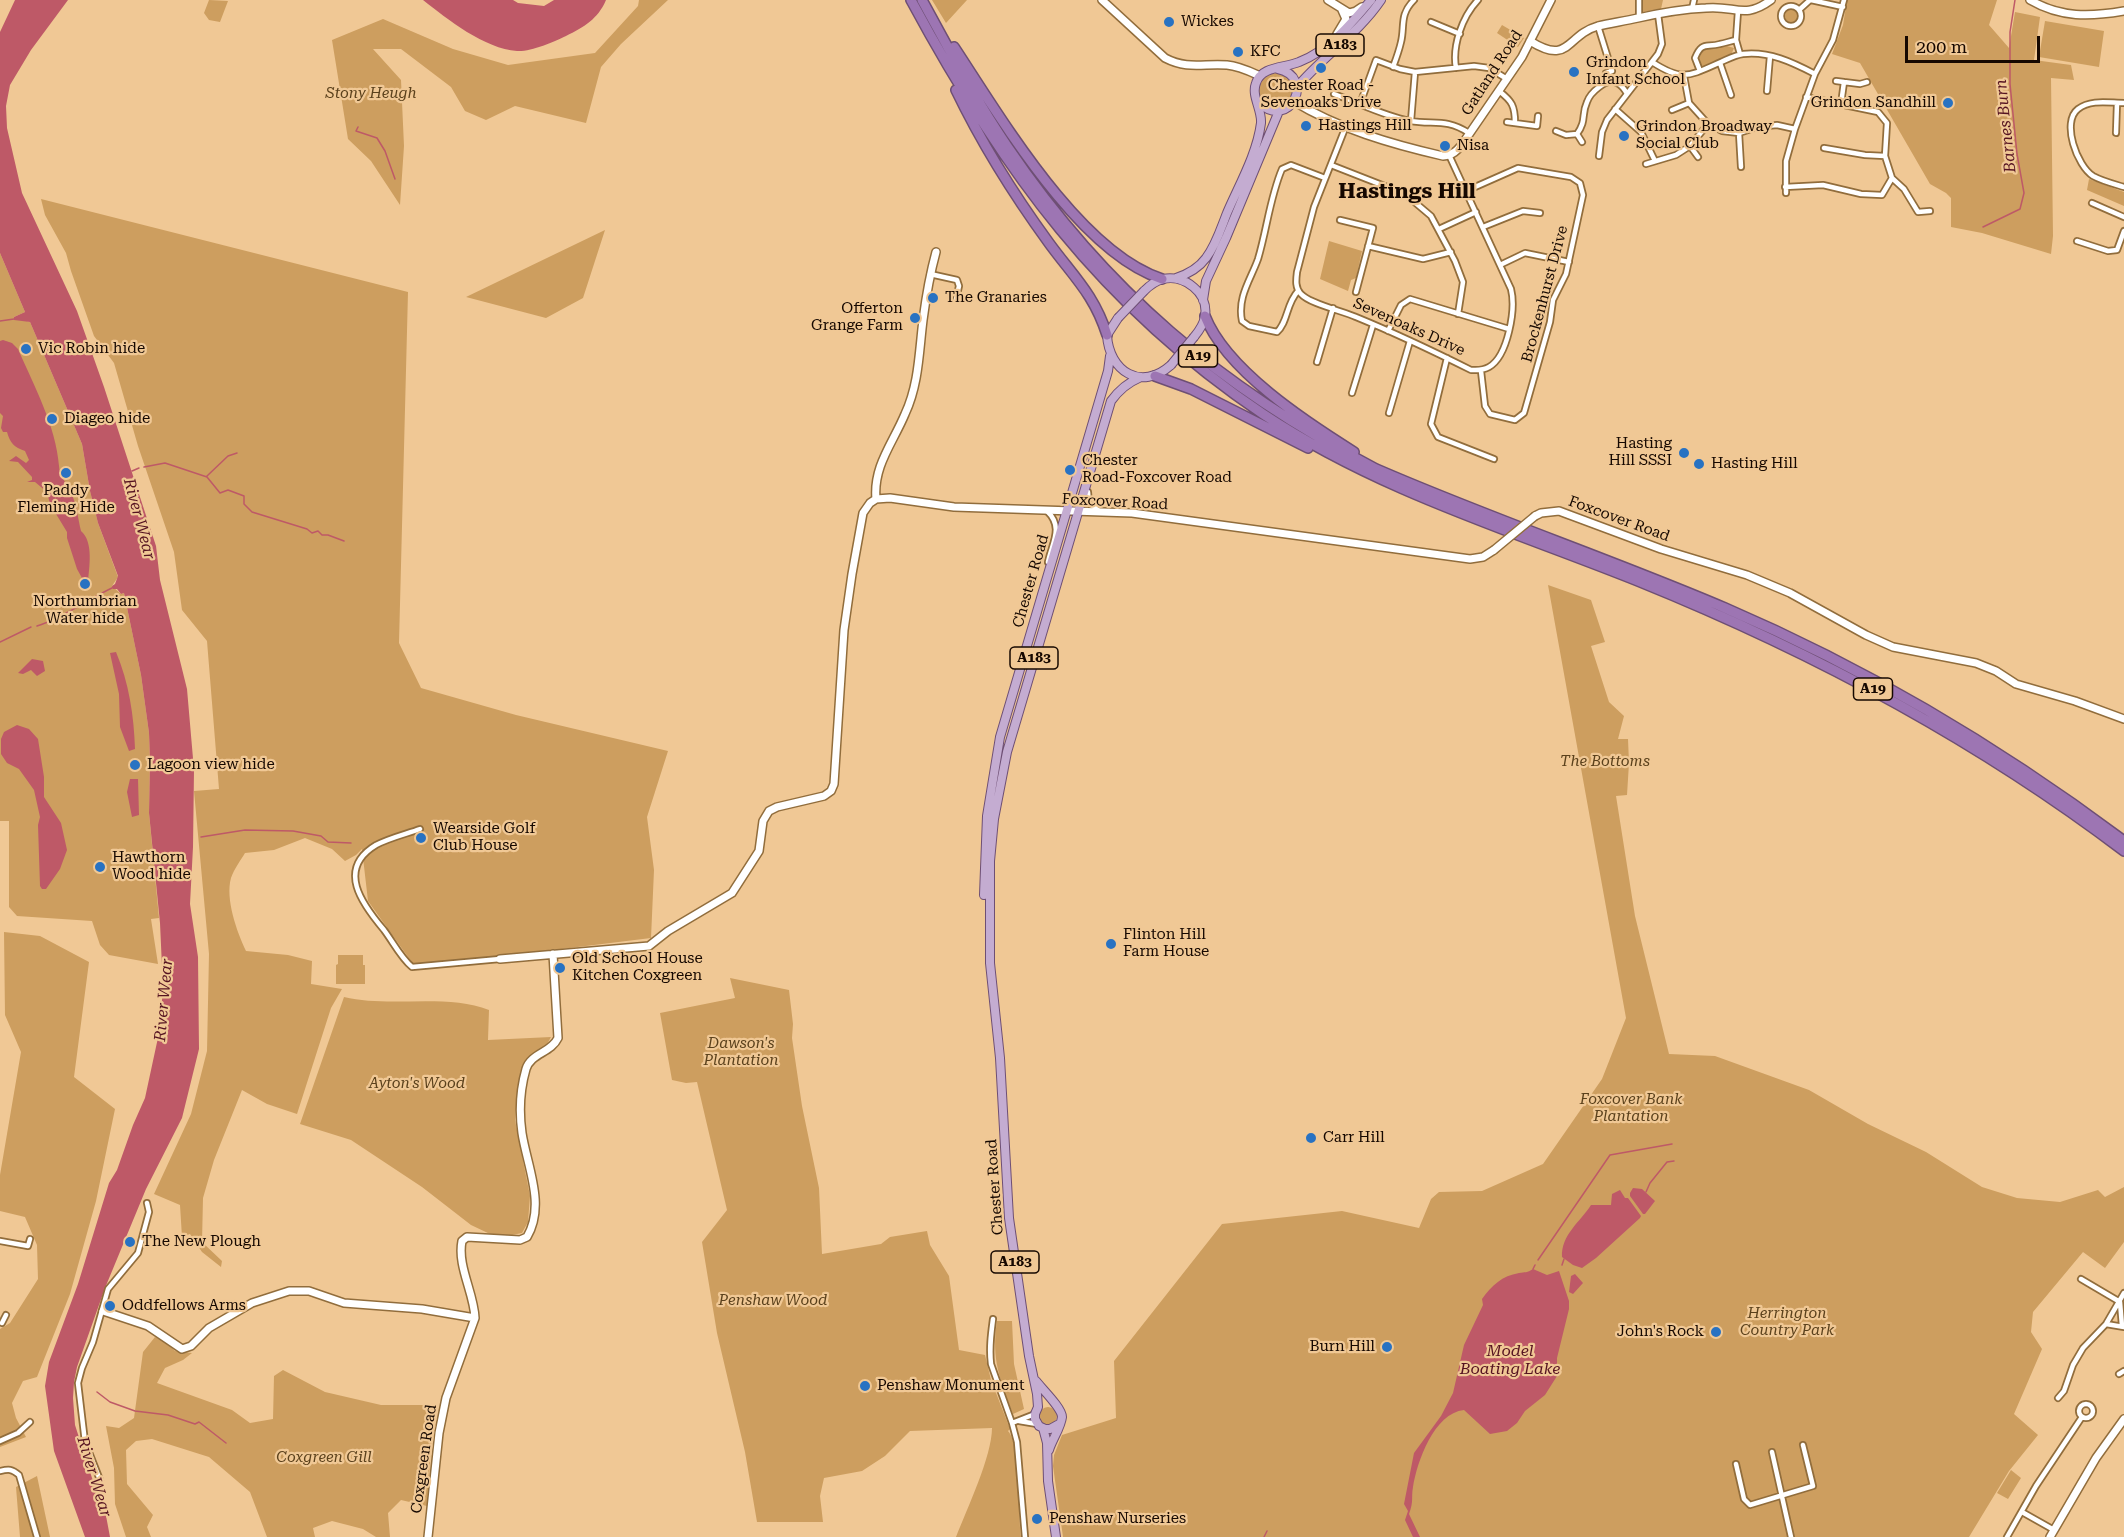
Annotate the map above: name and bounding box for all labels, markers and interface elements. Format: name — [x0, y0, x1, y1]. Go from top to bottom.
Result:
place label: Wickes — [1181, 13, 1234, 31]
marker: Wickes — [1162, 15, 1176, 29]
scale bar — [1908, 24, 2043, 62]
street label: Gatland Road — [1458, 27, 1526, 119]
road number: A183 — [1316, 34, 1364, 56]
text: 200 m — [1916, 36, 1967, 57]
place label: KFC — [1250, 43, 1281, 61]
marker: KFC — [1231, 45, 1245, 59]
place label: Grindon Infant School — [1586, 54, 1685, 89]
marker: Chester Road - Sevenoaks Drive — [1314, 61, 1328, 75]
marker: Grindon Infant School — [1567, 65, 1581, 79]
place label: Chester Road - Sevenoaks Drive — [1261, 77, 1381, 112]
water label: Barnes Burn — [1992, 78, 2020, 174]
park label: Stony Heugh — [326, 85, 416, 103]
place label: Grindon Sandhill — [1811, 94, 1936, 112]
marker: Grindon Sandhill — [1941, 96, 1955, 110]
place label: Hastings Hill — [1318, 117, 1412, 135]
place label: Grindon Broadway Social Club — [1636, 118, 1772, 153]
marker: Hastings Hill — [1299, 119, 1313, 133]
marker: Grindon Broadway Social Club — [1617, 129, 1631, 143]
place label: Nisa — [1457, 137, 1489, 155]
marker: Nisa — [1438, 139, 1452, 153]
district label: Hastings Hill — [1338, 179, 1476, 205]
street label: Brockenhurst Drive — [1518, 224, 1572, 364]
place label: The Granaries — [945, 289, 1047, 307]
marker: The Granaries — [926, 291, 940, 305]
street label: Sevenoaks Drive — [1350, 294, 1468, 360]
place label: Offerton Grange Farm — [811, 300, 903, 335]
marker: Offerton Grange Farm — [908, 311, 922, 325]
place label: Vic Robin hide — [38, 340, 145, 358]
marker: Vic Robin hide — [19, 342, 33, 356]
road number: A19 — [1178, 345, 1218, 367]
place label: Diageo hide — [64, 410, 150, 428]
marker: Diageo hide — [45, 412, 59, 426]
place label: Hasting Hill SSSI — [1608, 435, 1672, 470]
marker: Hasting Hill SSSI — [1677, 446, 1691, 460]
place label: Chester Road-Foxcover Road — [1082, 452, 1232, 487]
place label: Hasting Hill — [1711, 455, 1798, 473]
marker: Hasting Hill — [1692, 457, 1706, 471]
marker: Chester Road-Foxcover Road — [1063, 463, 1077, 477]
marker: Paddy Fleming Hide — [59, 466, 73, 480]
water label: River Wear — [119, 476, 159, 562]
place label: Paddy Fleming Hide — [17, 482, 115, 517]
street label: Foxcover Road — [1061, 490, 1169, 514]
street label: Foxcover Road — [1566, 492, 1672, 546]
street label: Chester Road — [1009, 532, 1053, 630]
marker: Northumbrian Water hide — [78, 577, 92, 591]
place label: Northumbrian Water hide — [33, 593, 137, 628]
road number: A183 — [1010, 647, 1058, 669]
road number: A19 — [1854, 678, 1892, 700]
park label: The Bottoms — [1560, 753, 1650, 771]
place label: Lagoon view hide — [147, 756, 275, 774]
marker: Lagoon view hide — [128, 758, 142, 772]
place label: Wearside Golf Club House — [433, 820, 535, 855]
marker: Wearside Golf Club House — [414, 831, 428, 845]
place label: Hawthorn Wood hide — [112, 849, 191, 884]
marker: Hawthorn Wood hide — [93, 860, 107, 874]
place label: Flinton Hill Farm House — [1123, 926, 1209, 961]
marker: Flinton Hill Farm House — [1104, 937, 1118, 951]
place label: Old School House Kitchen Coxgreen — [572, 950, 703, 985]
water label: River Wear — [151, 958, 177, 1042]
marker: Old School House Kitchen Coxgreen — [553, 961, 567, 975]
park label: Dawson's Plantation — [703, 1035, 779, 1070]
park label: Ayton's Wood — [369, 1075, 465, 1093]
park label: Foxcover Bank Plantation — [1580, 1091, 1682, 1126]
place label: Carr Hill — [1323, 1129, 1385, 1147]
marker: Carr Hill — [1304, 1131, 1318, 1145]
street label: Chester Road — [983, 1138, 1007, 1236]
place label: The New Plough — [142, 1233, 261, 1251]
marker: The New Plough — [123, 1235, 137, 1249]
road number: A183 — [991, 1251, 1039, 1273]
park label: Penshaw Wood — [719, 1292, 827, 1310]
place label: Oddfellows Arms — [122, 1297, 246, 1315]
marker: Oddfellows Arms — [103, 1299, 117, 1313]
park label: Herrington Country Park — [1740, 1305, 1834, 1340]
place label: John's Rock — [1617, 1323, 1704, 1341]
marker: John's Rock — [1709, 1325, 1723, 1339]
place label: Burn Hill — [1310, 1338, 1375, 1356]
marker: Burn Hill — [1380, 1340, 1394, 1354]
water label: Model Boating Lake — [1460, 1341, 1560, 1379]
place label: Penshaw Monument — [877, 1377, 1024, 1395]
marker: Penshaw Monument — [858, 1379, 872, 1393]
street label: Coxgreen Road — [407, 1403, 441, 1515]
water label: River Wear — [73, 1434, 115, 1520]
park label: Coxgreen Gill — [276, 1449, 372, 1467]
place label: Penshaw Nurseries — [1049, 1510, 1186, 1528]
marker: Penshaw Nurseries — [1030, 1512, 1044, 1526]

